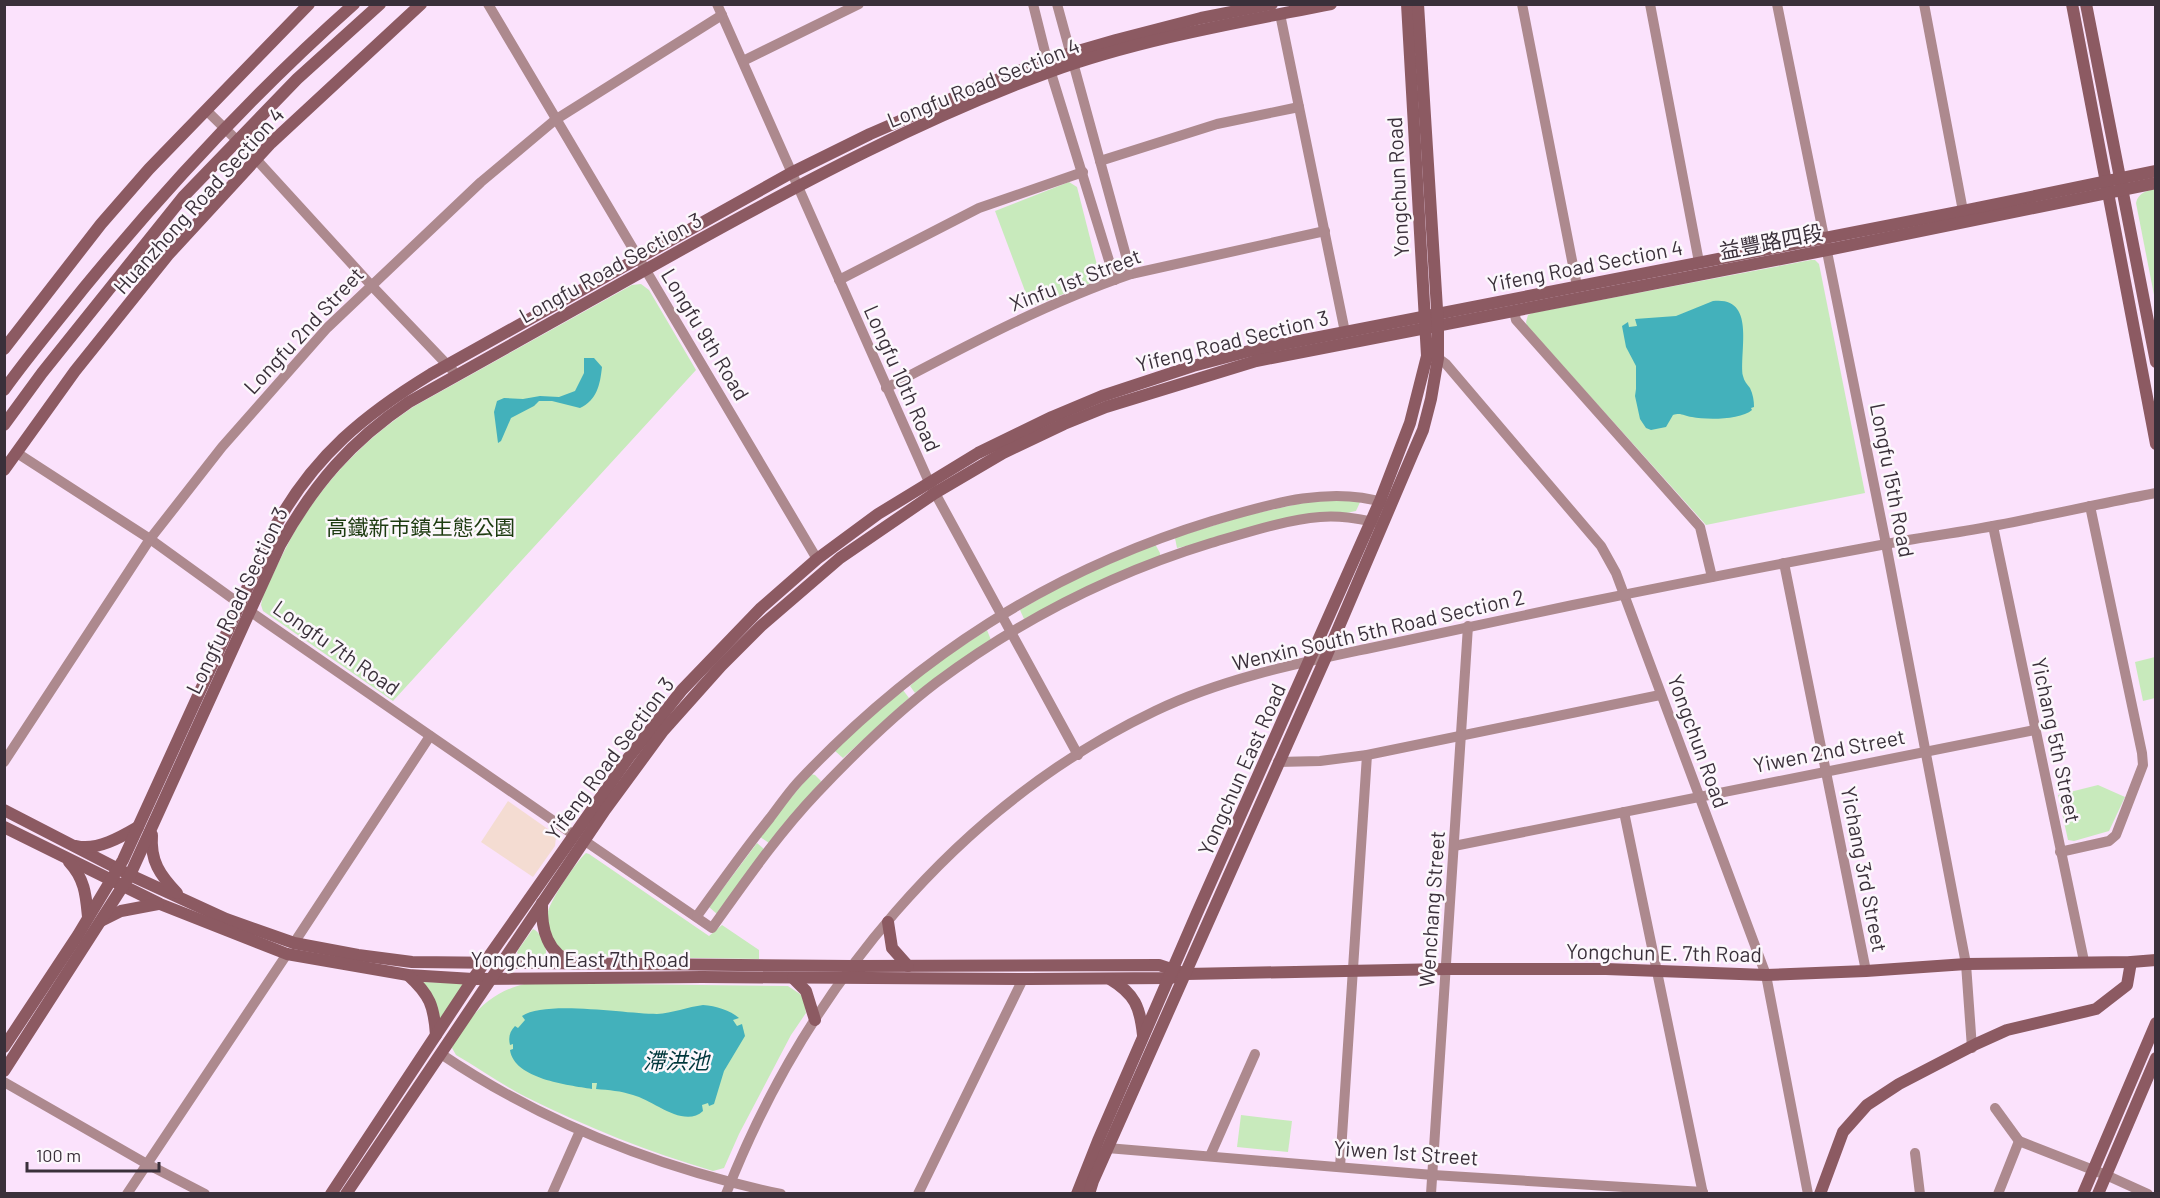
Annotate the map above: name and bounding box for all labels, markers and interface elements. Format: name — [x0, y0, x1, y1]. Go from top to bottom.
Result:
street label: Longfu Road Section 4 — [883, 32, 1083, 132]
street label: Huanzhong Road Section 4 — [108, 102, 288, 298]
street label: Yongchun Road — [1381, 116, 1413, 258]
street label: Longfu Road Section 3 — [514, 206, 706, 328]
street label: 益豐路四段 — [1717, 219, 1825, 263]
street label: Yifeng Road Section 4 — [1485, 234, 1685, 296]
street label: Xinfu 1st Street — [1006, 242, 1144, 316]
street label: Longfu 2nd Street — [238, 261, 368, 399]
street label: Longfu 9th Road — [657, 264, 755, 404]
street label: Longfu 10th Road — [860, 301, 946, 455]
street label: Yifeng Road Section 3 — [1133, 304, 1331, 376]
street label: Longfu 15th Road — [1866, 401, 1920, 559]
street label: Longfu Road Section 3 — [180, 503, 292, 697]
park label: 高鐵新市鎮生態公園 — [327, 514, 516, 539]
street label: Wenxin South 5th Road Section 2 — [1229, 583, 1527, 675]
street label: Longfu 7th Road — [269, 594, 405, 700]
street label: Yichang 5th Street — [2027, 655, 2087, 825]
street label: Yongchun Road — [1663, 671, 1735, 811]
street label: Yifeng Road Section 3 — [540, 672, 678, 844]
street label: Yongchun East Road — [1192, 679, 1290, 859]
street label: Yiwen 2nd Street — [1751, 723, 1907, 777]
street label: Yichang 3rd Street — [1837, 784, 1893, 954]
street label: Wenchang Street — [1413, 830, 1449, 988]
street label: Yongchun E. 7th Road — [1566, 938, 1762, 966]
street label: Yongchun East 7th Road — [471, 946, 689, 971]
water label: 滯洪池 — [643, 1047, 711, 1073]
street label: Yiwen 1st Street — [1333, 1134, 1479, 1170]
scale bar — [27, 1135, 159, 1173]
text: 100 m — [36, 1144, 81, 1166]

